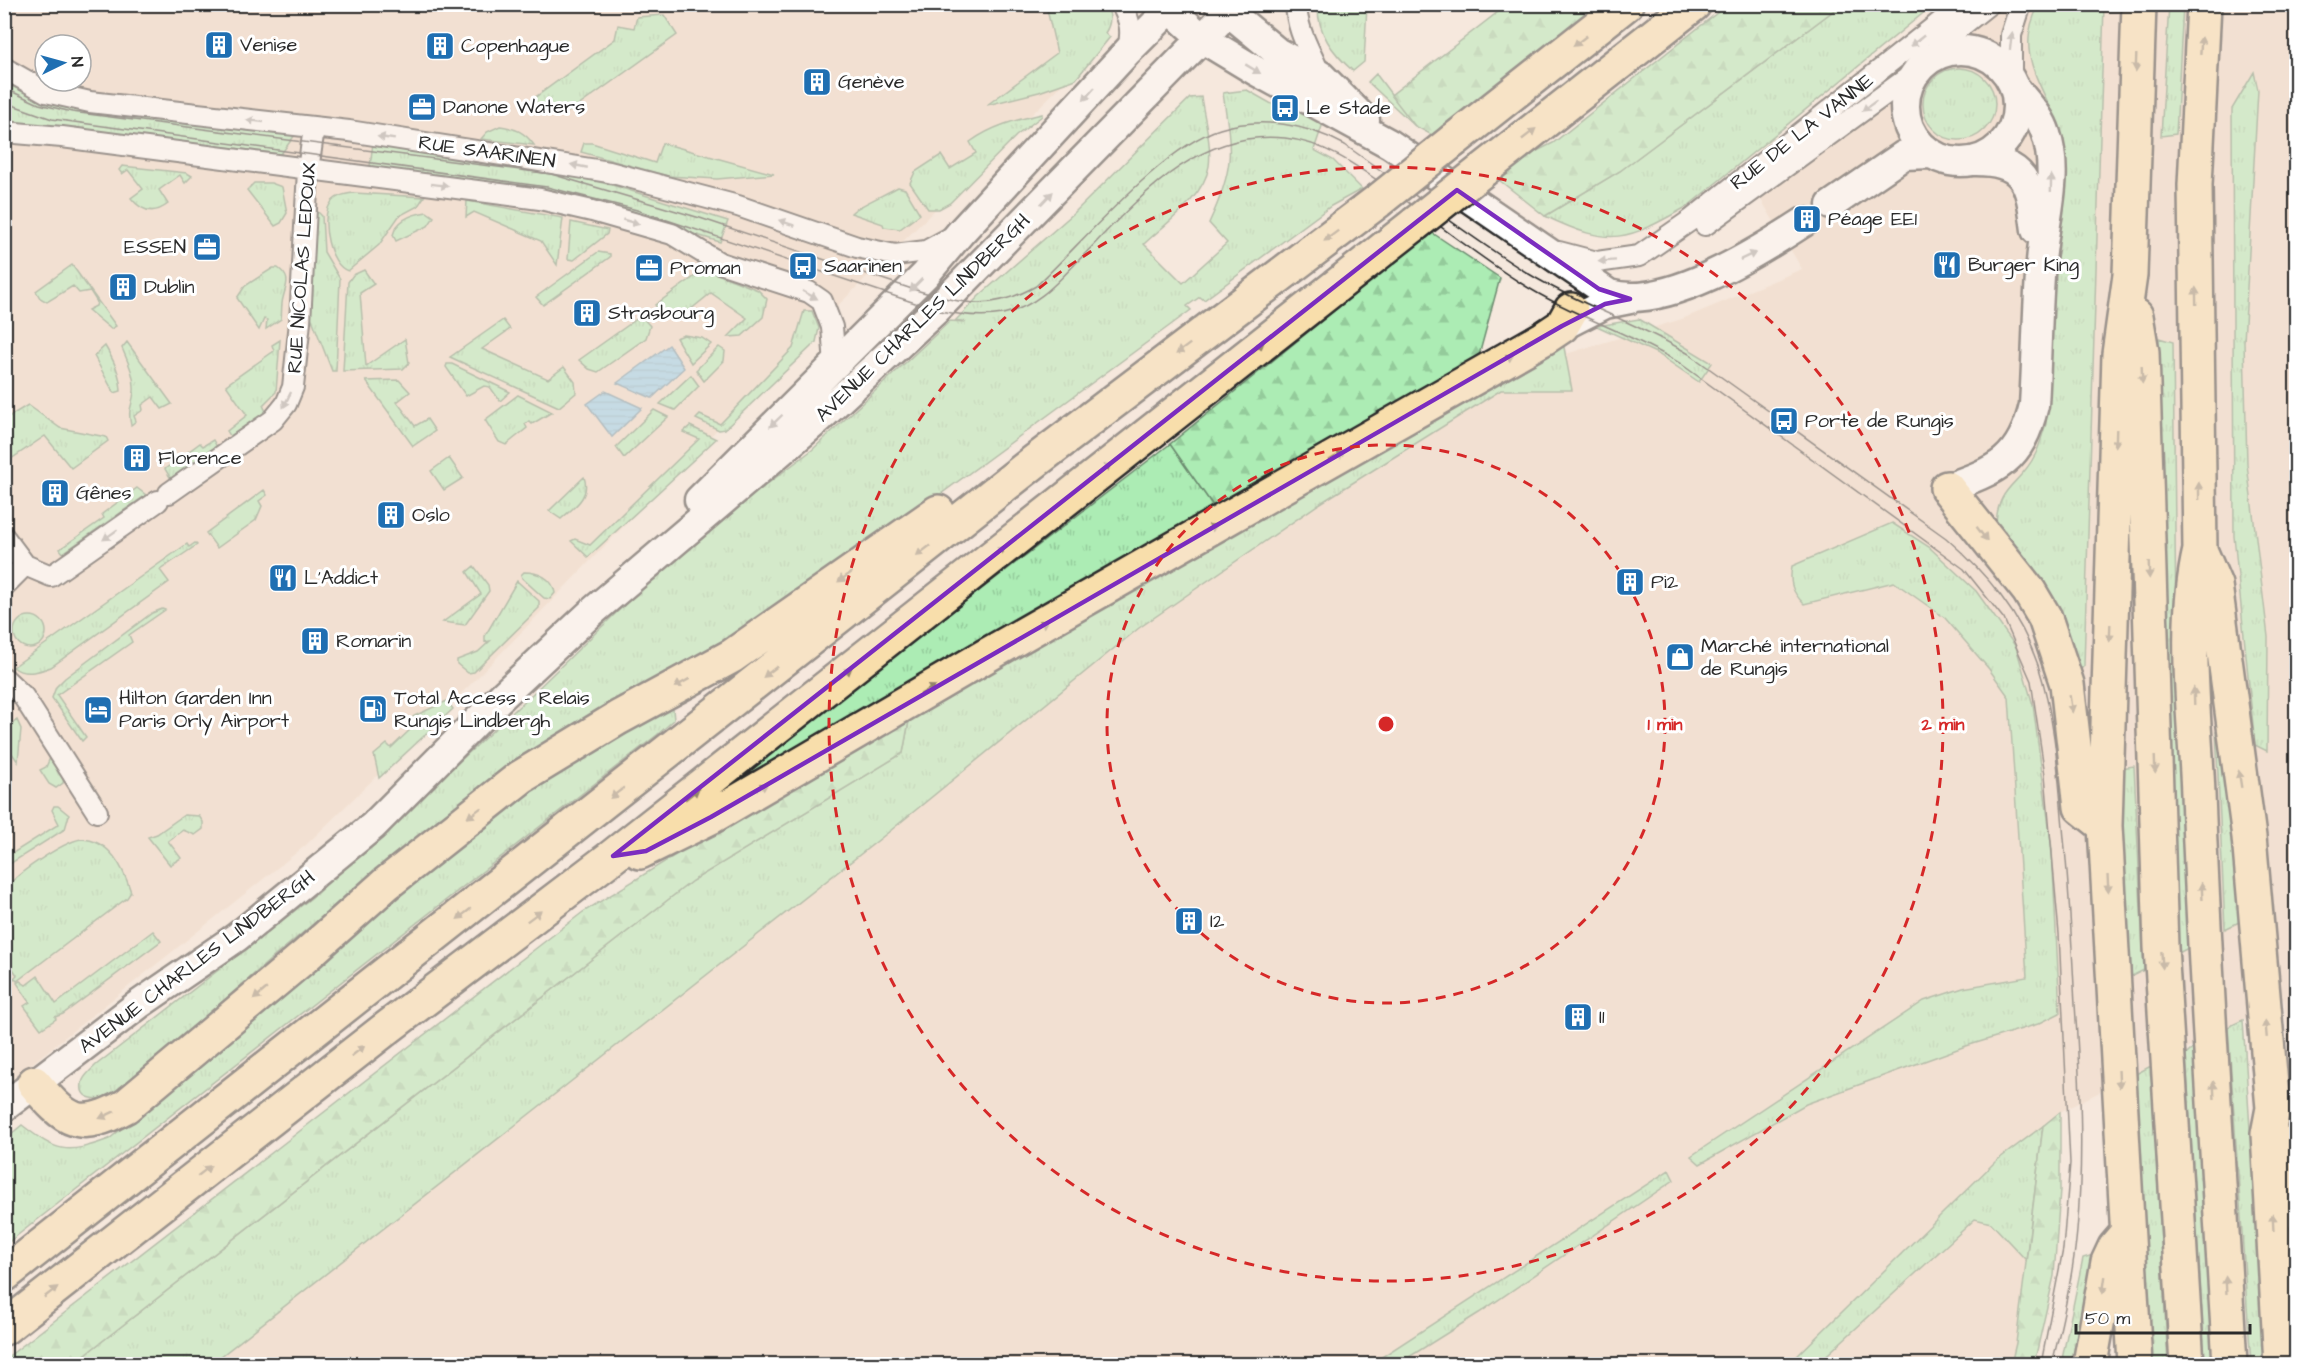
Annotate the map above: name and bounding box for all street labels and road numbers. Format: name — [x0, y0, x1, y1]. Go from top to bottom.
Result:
street label: RUE DE LA VANNE — [1724, 67, 1880, 197]
street label: RUE SAARINEN — [417, 129, 557, 175]
street label: RUE NICOLAS LEDOUX — [281, 162, 323, 374]
street label: AVENUE CHARLES LINDBERGH — [809, 207, 1037, 429]
street label: AVENUE CHARLES LINDBERGH — [73, 864, 321, 1060]

